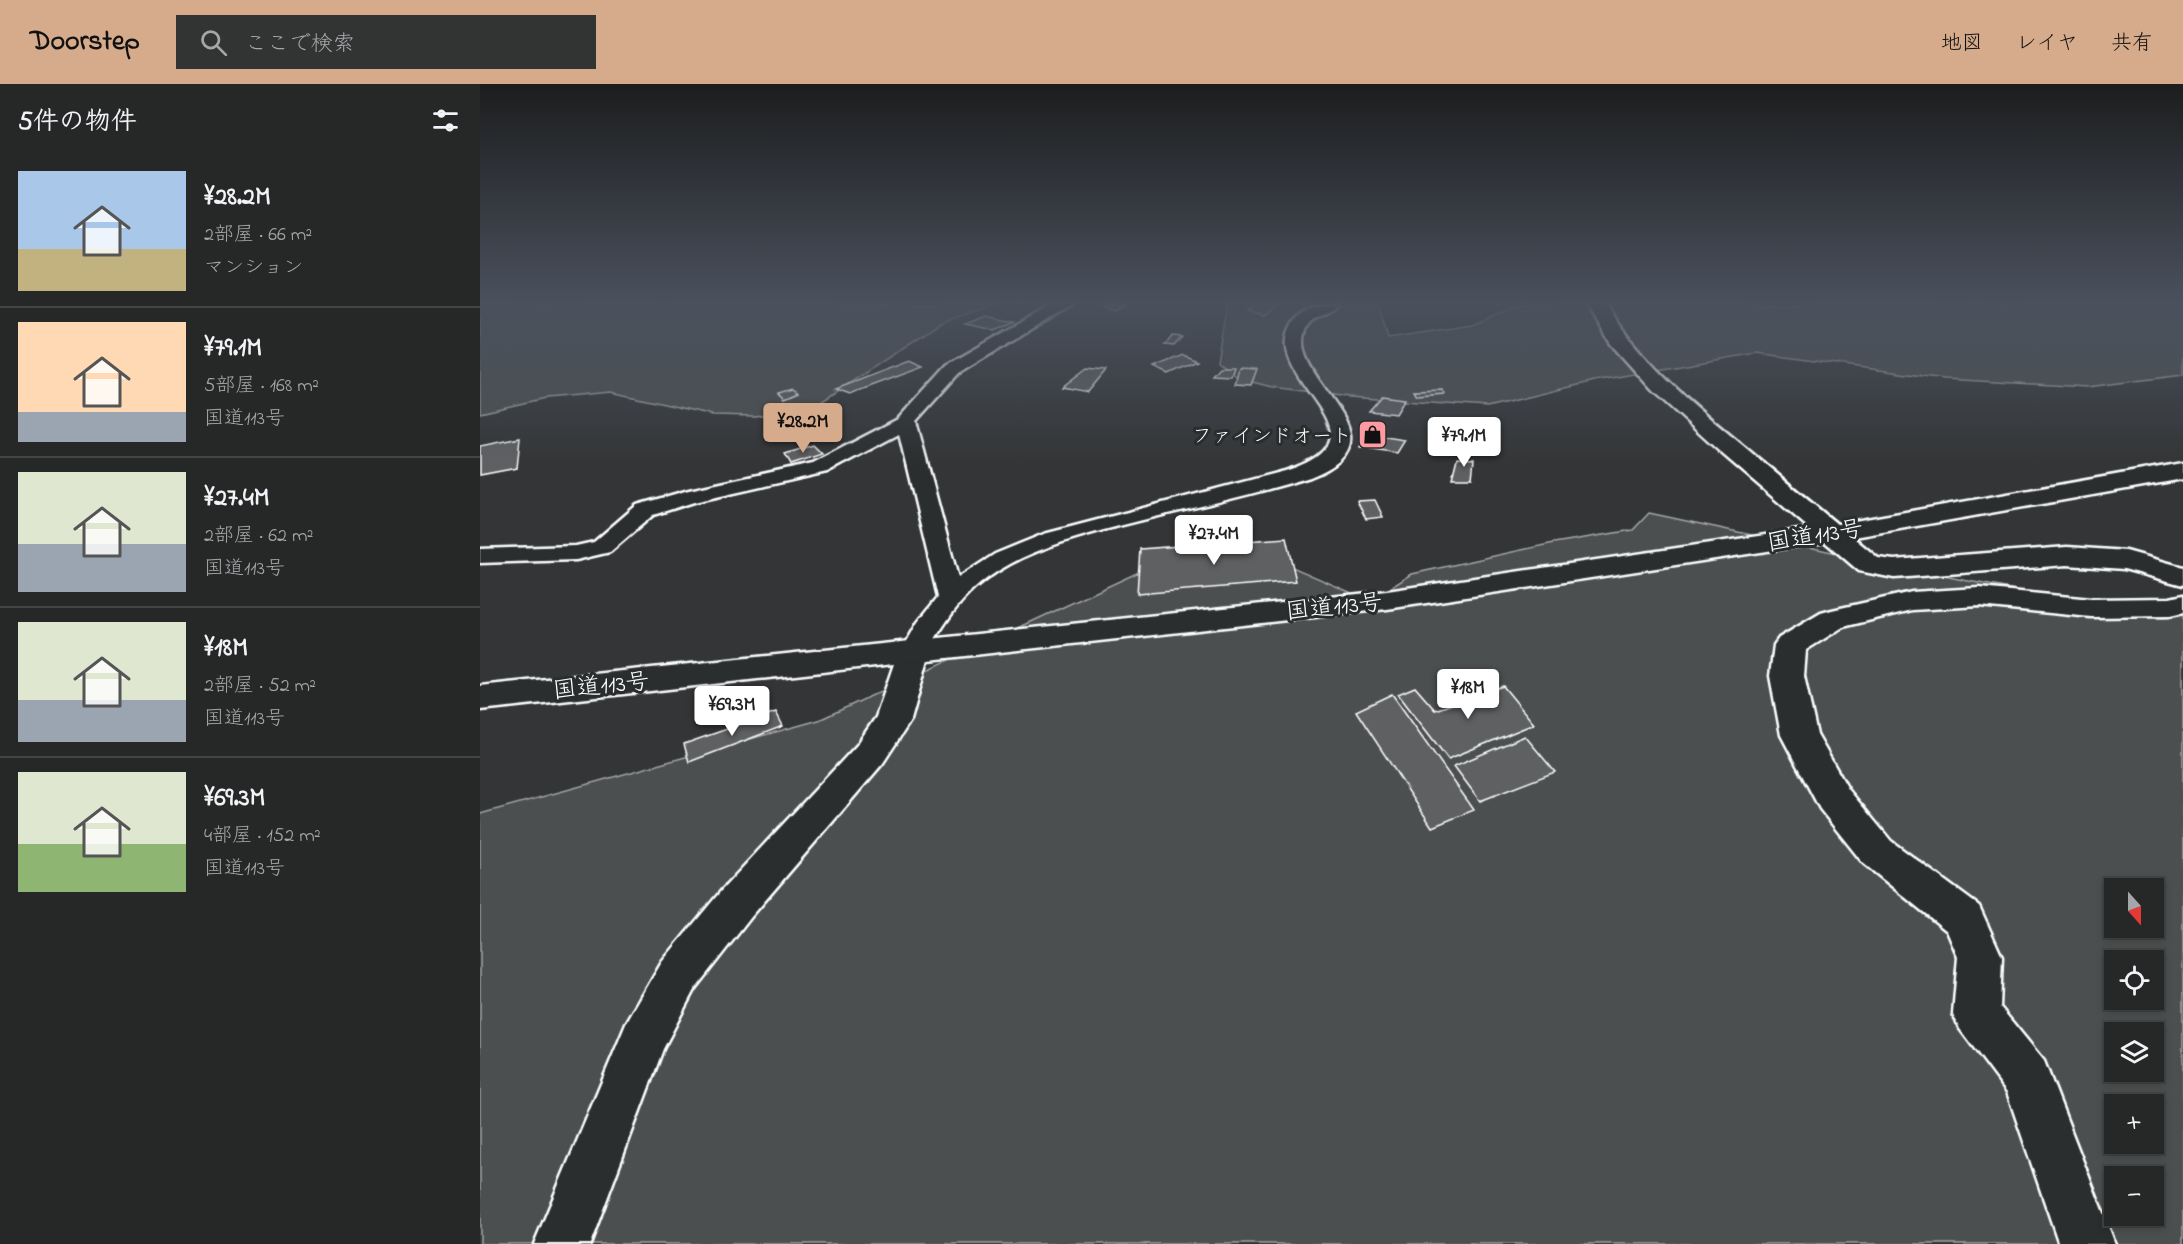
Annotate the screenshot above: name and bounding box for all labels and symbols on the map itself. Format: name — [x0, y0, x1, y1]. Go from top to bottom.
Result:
pin: ¥28.2M — [754, 403, 852, 454]
pin: ¥79.1M — [1415, 417, 1513, 468]
shop icon: ファインドオート — [1357, 419, 1389, 451]
place label: ファインドオート — [1192, 423, 1352, 452]
street label: 国道113号 — [1765, 513, 1866, 562]
pin: ¥27.4M — [1165, 515, 1263, 566]
street label: 国道113号 — [1284, 586, 1384, 631]
street label: 国道113号 — [551, 665, 651, 710]
pin: ¥18M — [1432, 669, 1504, 720]
pin: ¥69.3M — [683, 686, 781, 737]
north arrow — [2104, 878, 2164, 938]

